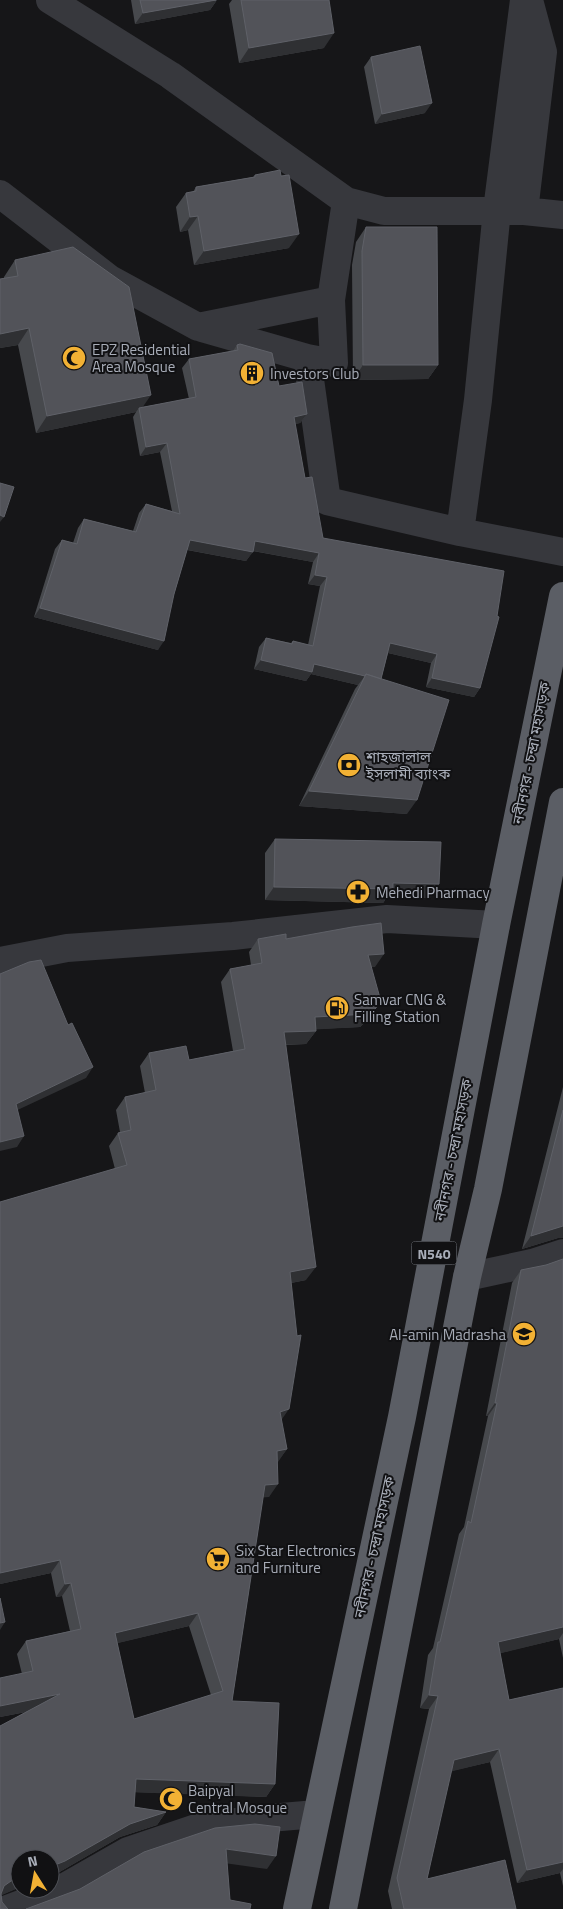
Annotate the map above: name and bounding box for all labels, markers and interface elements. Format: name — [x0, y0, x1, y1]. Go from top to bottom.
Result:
place label: EPZ Residential Area Mosque — [92, 338, 190, 378]
mosque icon: EPZ Residential Area Mosque — [61, 345, 87, 371]
building icon: Investors Club — [239, 360, 265, 386]
place label: Investors Club — [270, 362, 360, 385]
street label: নবীনগর - চন্দ্রা মহাসড়ক — [506, 679, 556, 827]
place label: শাহজালাল ইসলামী ব্যাংক — [365, 745, 451, 785]
bank icon: শাহজালাল ইসলামী ব্যাংক — [336, 752, 362, 778]
pharmacy icon: Mehedi Pharmacy — [345, 879, 371, 905]
place label: Mehedi Pharmacy — [376, 881, 490, 904]
place label: Samvar CNG & Filling Station — [354, 988, 447, 1028]
fuel station icon: Samvar CNG & Filling Station — [324, 995, 350, 1021]
street label: নবীনগর - চন্দ্রা মহাসড়ক — [428, 1076, 478, 1224]
road number: N540 — [412, 1242, 456, 1264]
school or university icon: Al-amin Madrasha — [511, 1321, 537, 1347]
place label: Al-amin Madrasha — [389, 1323, 506, 1346]
street label: নবীনগর - চন্দ্রা মহাসড়ক — [348, 1473, 400, 1621]
place label: Six Star Electronics and Furniture — [236, 1539, 356, 1579]
supermarket icon: Six Star Electronics and Furniture — [205, 1546, 231, 1572]
place label: Baipyal Central Mosque — [188, 1779, 287, 1819]
mosque icon: Baipyal Central Mosque — [158, 1786, 184, 1812]
north arrow — [10, 1849, 60, 1899]
text: N — [26, 1850, 39, 1872]

